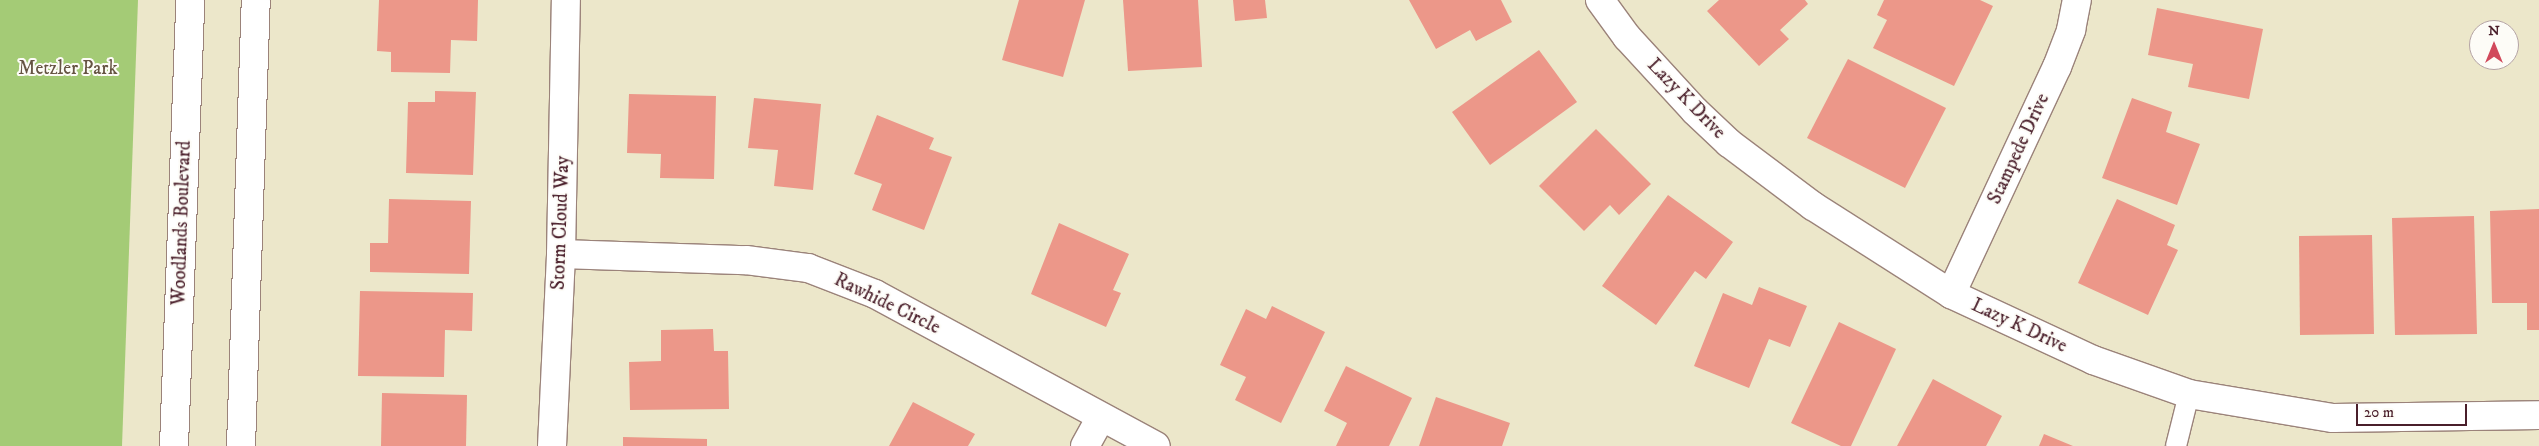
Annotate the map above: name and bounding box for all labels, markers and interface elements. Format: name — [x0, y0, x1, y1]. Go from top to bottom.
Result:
north arrow — [2469, 20, 2519, 70]
text: N — [2488, 22, 2500, 40]
street label: Lazy K Drive — [1642, 54, 1730, 144]
park label: Metzler Park — [18, 58, 118, 80]
street label: Stampede Drive — [1983, 90, 2055, 208]
street label: Woodlands Boulevard — [168, 140, 196, 306]
street label: Storm Cloud Way — [547, 156, 575, 290]
street label: Rawhide Circle — [830, 269, 944, 339]
street label: Lazy K Drive — [1968, 294, 2070, 358]
scale bar — [2359, 394, 2470, 426]
text: 20 m — [2364, 403, 2394, 422]

